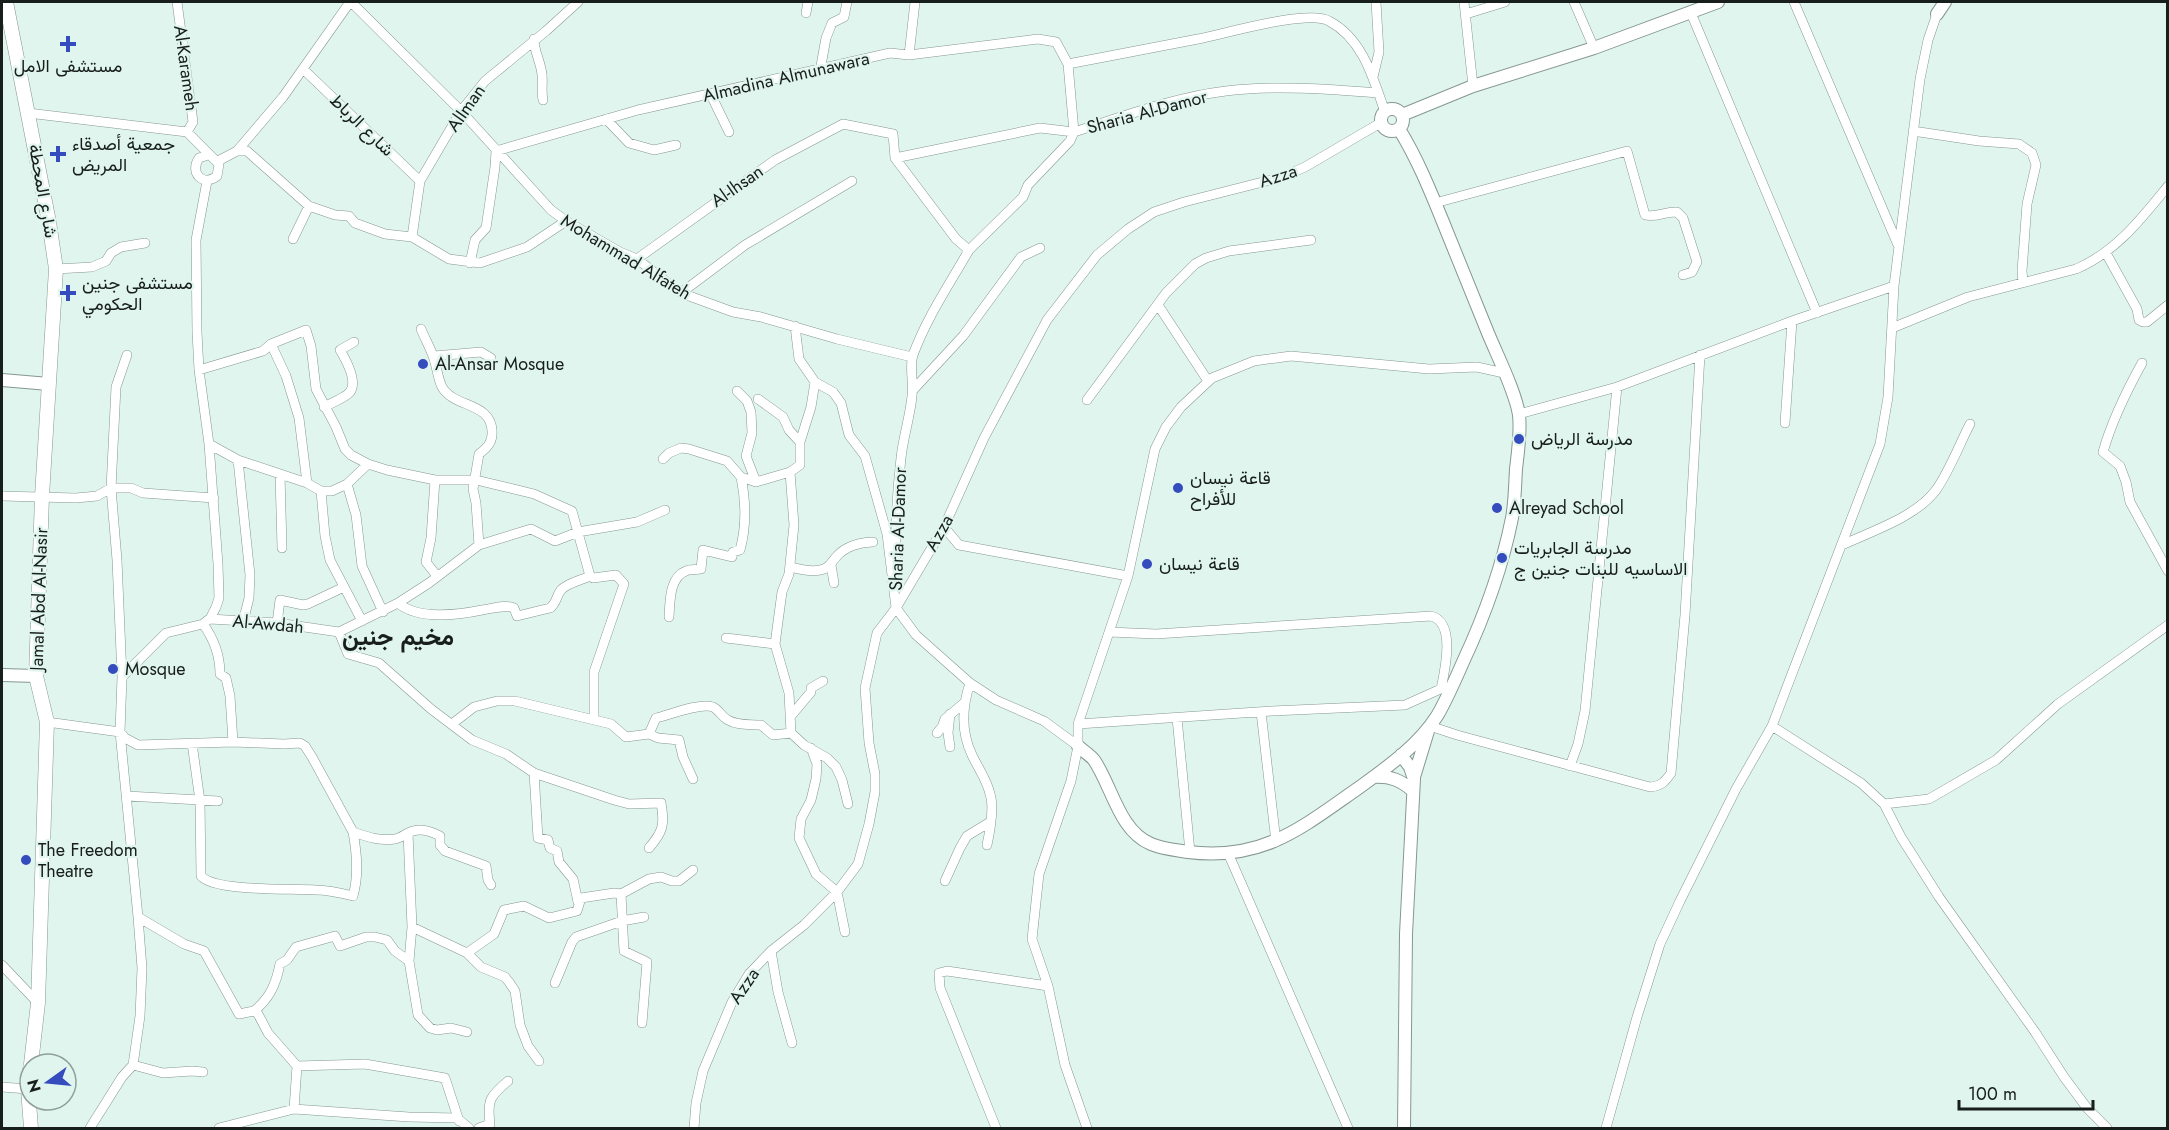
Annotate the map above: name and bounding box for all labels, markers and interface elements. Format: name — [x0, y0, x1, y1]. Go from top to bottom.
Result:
street label: Al-Karameh — [167, 23, 205, 113]
marker: مستشفى الامل — [59, 35, 77, 53]
street label: Almadina Almunawara — [700, 45, 872, 109]
place label: مستشفى الامل — [14, 53, 122, 79]
street label: AlIman — [440, 79, 492, 137]
street label: Sharia Al-Damor — [1084, 83, 1211, 141]
street label: شارع الرباط — [324, 88, 400, 162]
place label: جمعية أصدقاء المريض — [72, 131, 175, 178]
street label: شارع المحطة — [22, 142, 64, 240]
marker: جمعية أصدقاء المريض — [49, 145, 67, 163]
street label: Al-Ihsan — [705, 158, 769, 214]
street label: Azza — [1256, 158, 1300, 194]
street label: Mohammad Alfateh — [556, 208, 696, 306]
place label: مستشفى جنين الحكومي — [82, 270, 193, 319]
marker: مستشفى جنين الحكومي — [59, 284, 77, 302]
place label: Al-Ansar Mosque — [435, 351, 564, 377]
marker: Al-Ansar Mosque — [416, 357, 430, 371]
place label: مدرسة الرياض — [1531, 426, 1633, 452]
marker: مدرسة الرياض — [1512, 432, 1526, 446]
place label: قاعة نيسان للأفراح — [1190, 465, 1271, 512]
street label: Sharia Al-Damor — [883, 466, 913, 591]
marker: قاعة نيسان للأفراح — [1171, 481, 1185, 495]
place label: Alreyad School — [1509, 495, 1624, 521]
marker: Alreyad School — [1490, 501, 1504, 515]
street label: Azza — [918, 510, 960, 556]
street label: Jamal Abd Al-Nasir — [23, 526, 55, 673]
place label: مدرسة الجابريات الاساسيه للبنات جنين ج — [1514, 535, 1688, 582]
place label: قاعة نيسان — [1159, 551, 1240, 577]
marker: مدرسة الجابريات الاساسيه للبنات جنين ج — [1495, 551, 1509, 565]
marker: قاعة نيسان — [1140, 557, 1154, 571]
street label: Al-Awdah — [231, 608, 305, 640]
district label: مخيم جنين — [342, 619, 454, 654]
place label: Mosque — [125, 656, 186, 682]
marker: Mosque — [106, 662, 120, 676]
place label: The Freedom Theatre — [38, 837, 138, 884]
marker: The Freedom Theatre — [19, 853, 33, 867]
street label: Azza — [722, 963, 766, 1009]
north arrow — [18, 1052, 78, 1112]
scale bar — [1959, 1073, 2092, 1111]
text: N — [21, 1077, 47, 1095]
text: 100 m — [1968, 1081, 2017, 1107]

